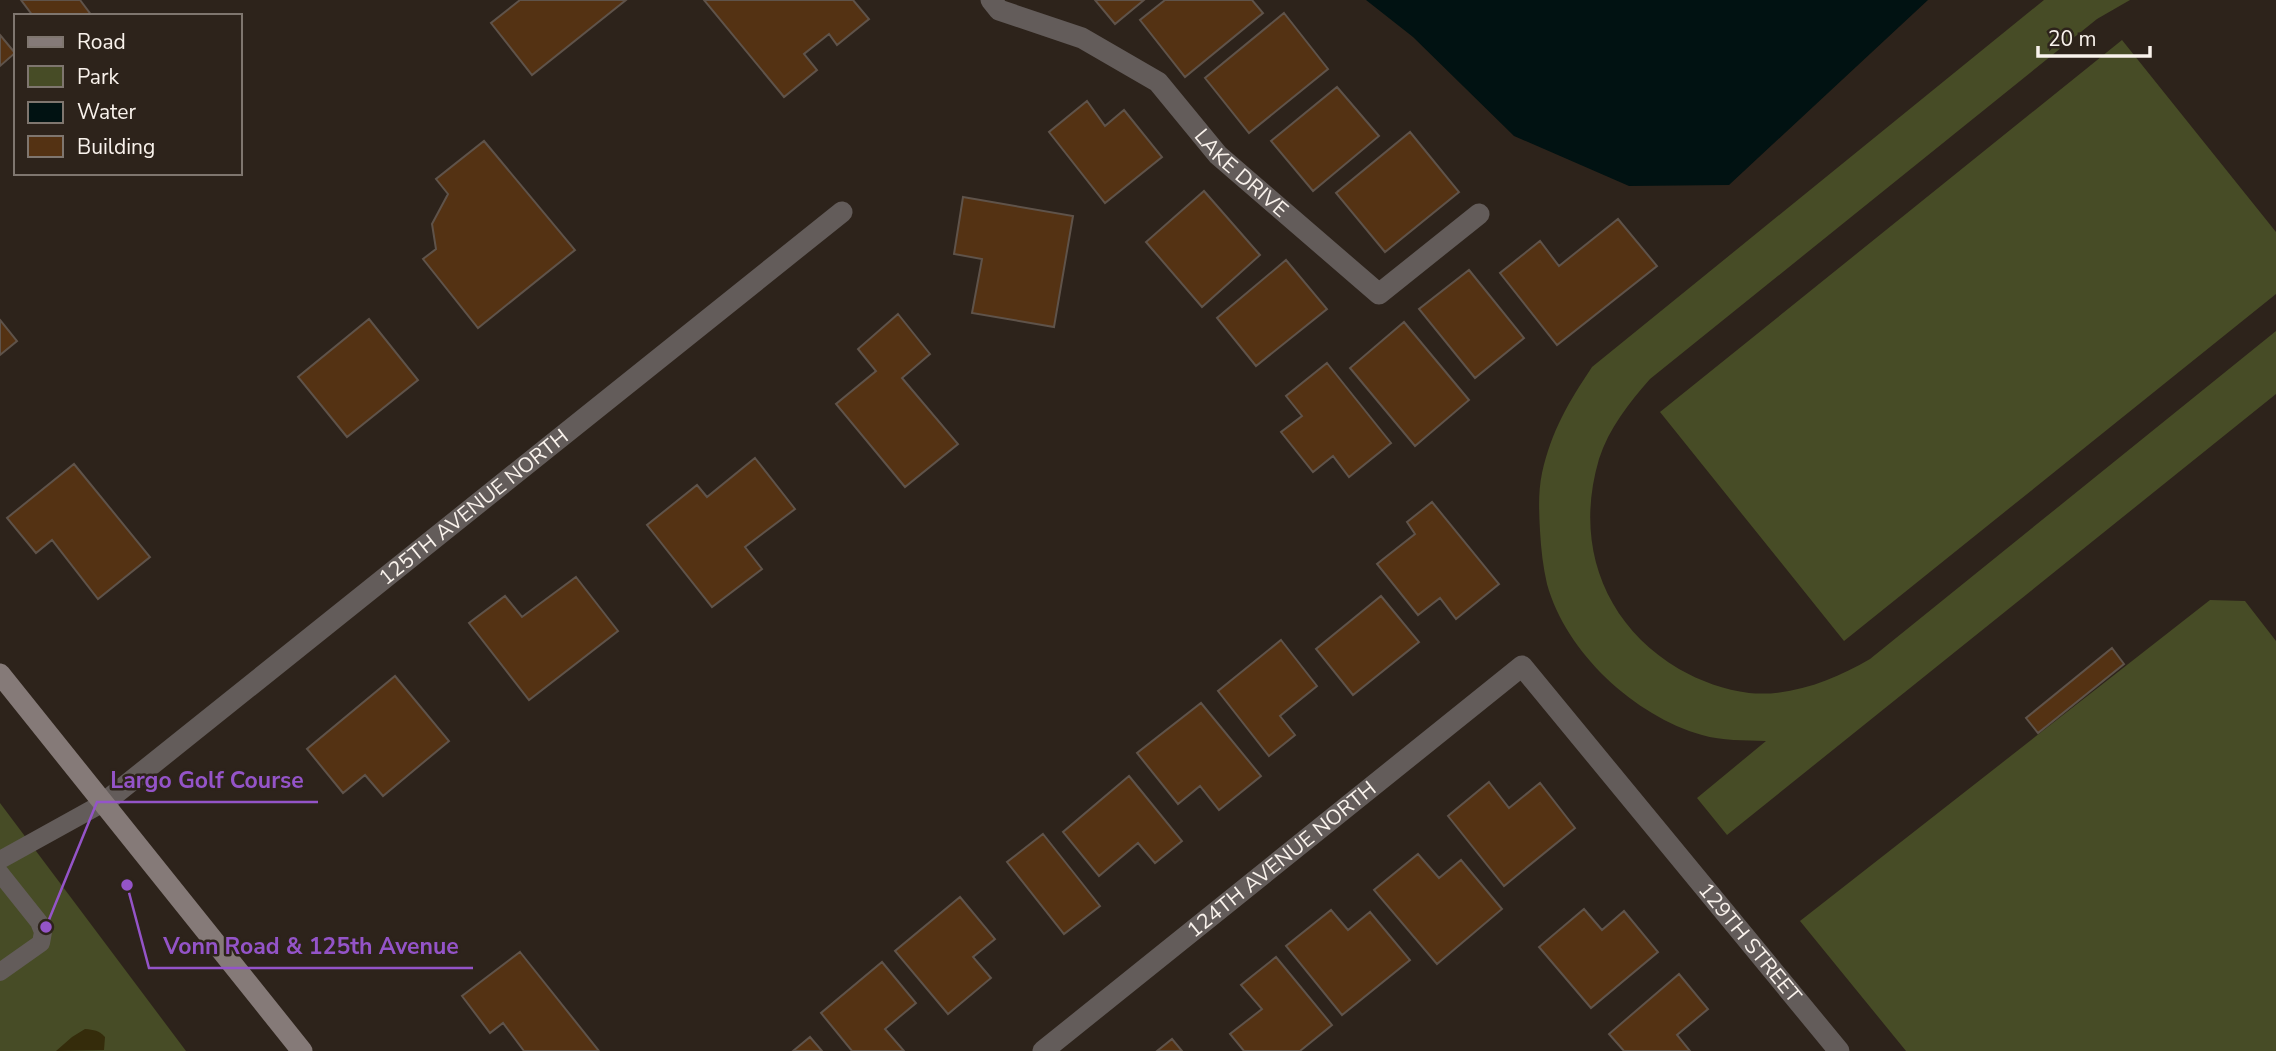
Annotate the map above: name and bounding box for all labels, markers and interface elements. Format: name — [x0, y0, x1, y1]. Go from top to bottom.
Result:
legend — [14, 14, 242, 175]
scale bar — [2038, 14, 2150, 58]
text: 20 m — [2048, 25, 2097, 53]
text: Road — [77, 28, 126, 56]
text: Park — [77, 63, 119, 91]
text: Water — [77, 98, 136, 126]
street label: LAKE DRIVE — [1188, 123, 1294, 224]
text: Building — [77, 133, 155, 161]
street label: 125TH AVENUE NORTH — [373, 423, 574, 591]
callout: Largo Golf Course — [97, 758, 318, 802]
text: Largo Golf Course — [110, 765, 304, 796]
street label: 124TH AVENUE NORTH — [1181, 775, 1382, 944]
street label: 129TH STREET — [1692, 877, 1808, 1009]
callout: Vonn Road & 125th Avenue — [149, 924, 473, 968]
text: Vonn Road & 125th Avenue — [162, 931, 459, 962]

